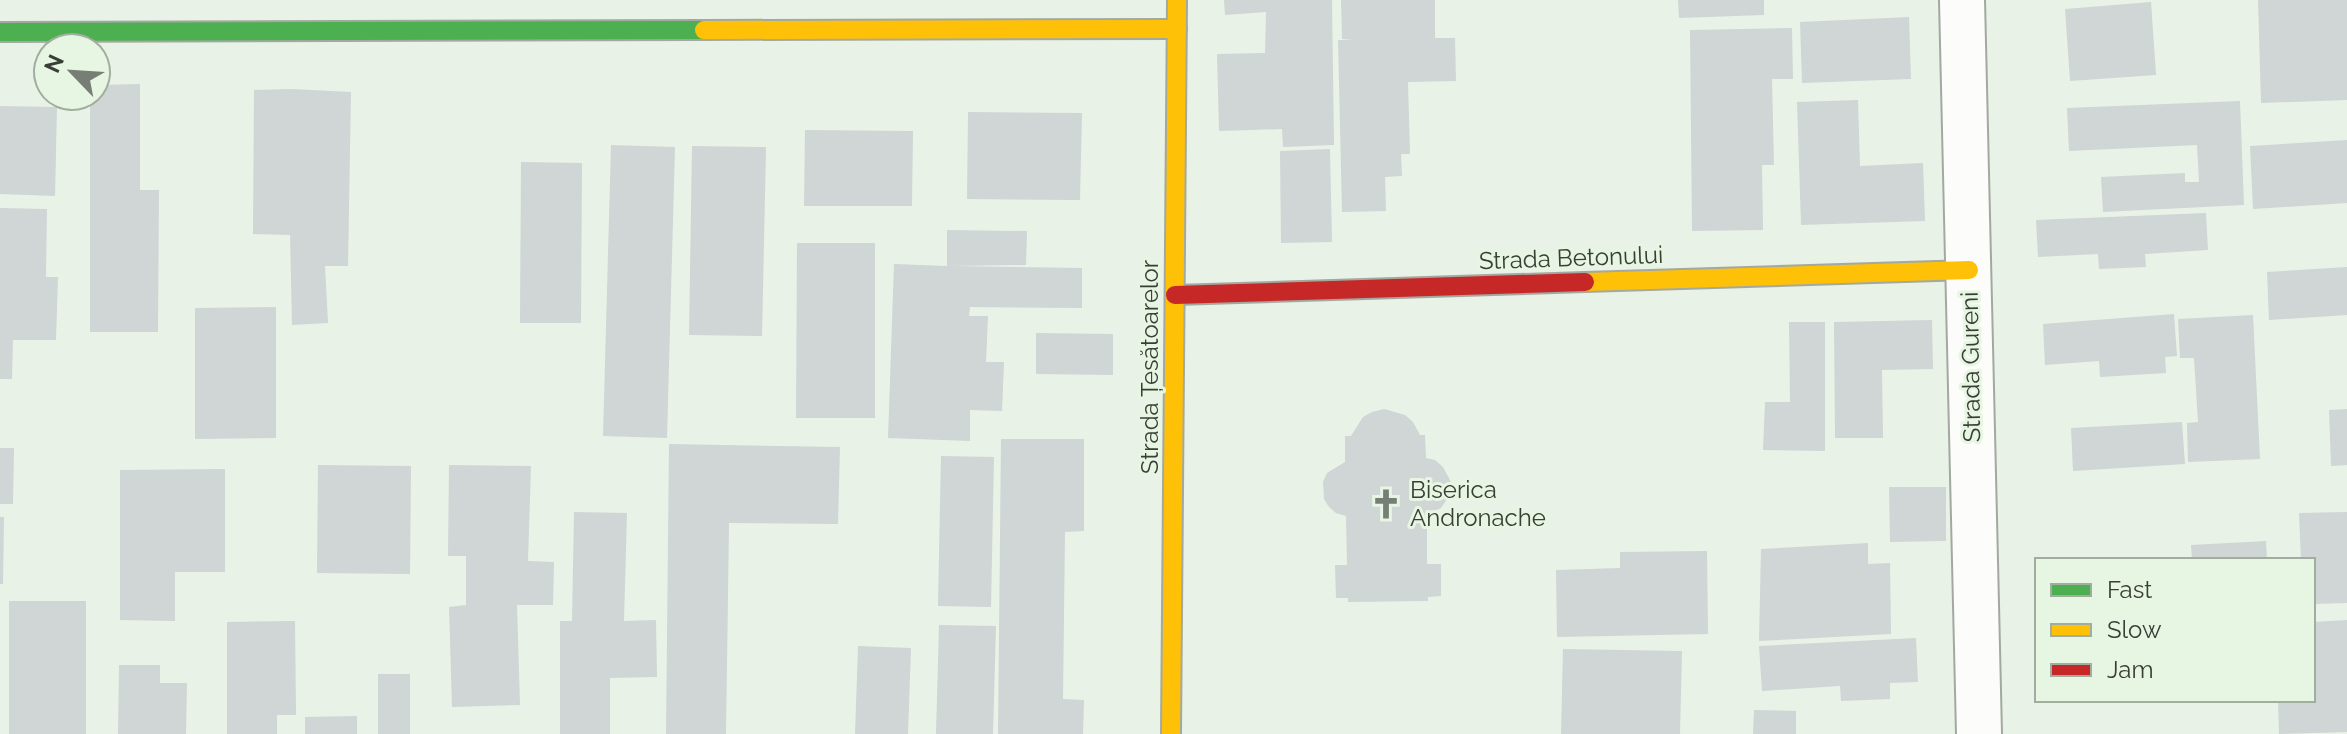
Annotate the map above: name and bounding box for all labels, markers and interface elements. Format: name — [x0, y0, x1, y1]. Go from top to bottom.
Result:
north arrow — [32, 32, 112, 112]
text: N — [39, 50, 69, 77]
street label: Strada Betonului — [1478, 240, 1664, 275]
street label: Strada Țesătoarelor — [1135, 259, 1164, 474]
street label: Strada Gureni — [1955, 291, 1986, 443]
place label: Biserica Andronache — [1410, 475, 1546, 532]
church icon: Biserica Andronache — [1369, 487, 1403, 521]
legend — [2035, 558, 2315, 702]
text: Fast — [2107, 575, 2152, 604]
text: Slow — [2107, 615, 2162, 644]
text: Jam — [2107, 655, 2153, 684]

